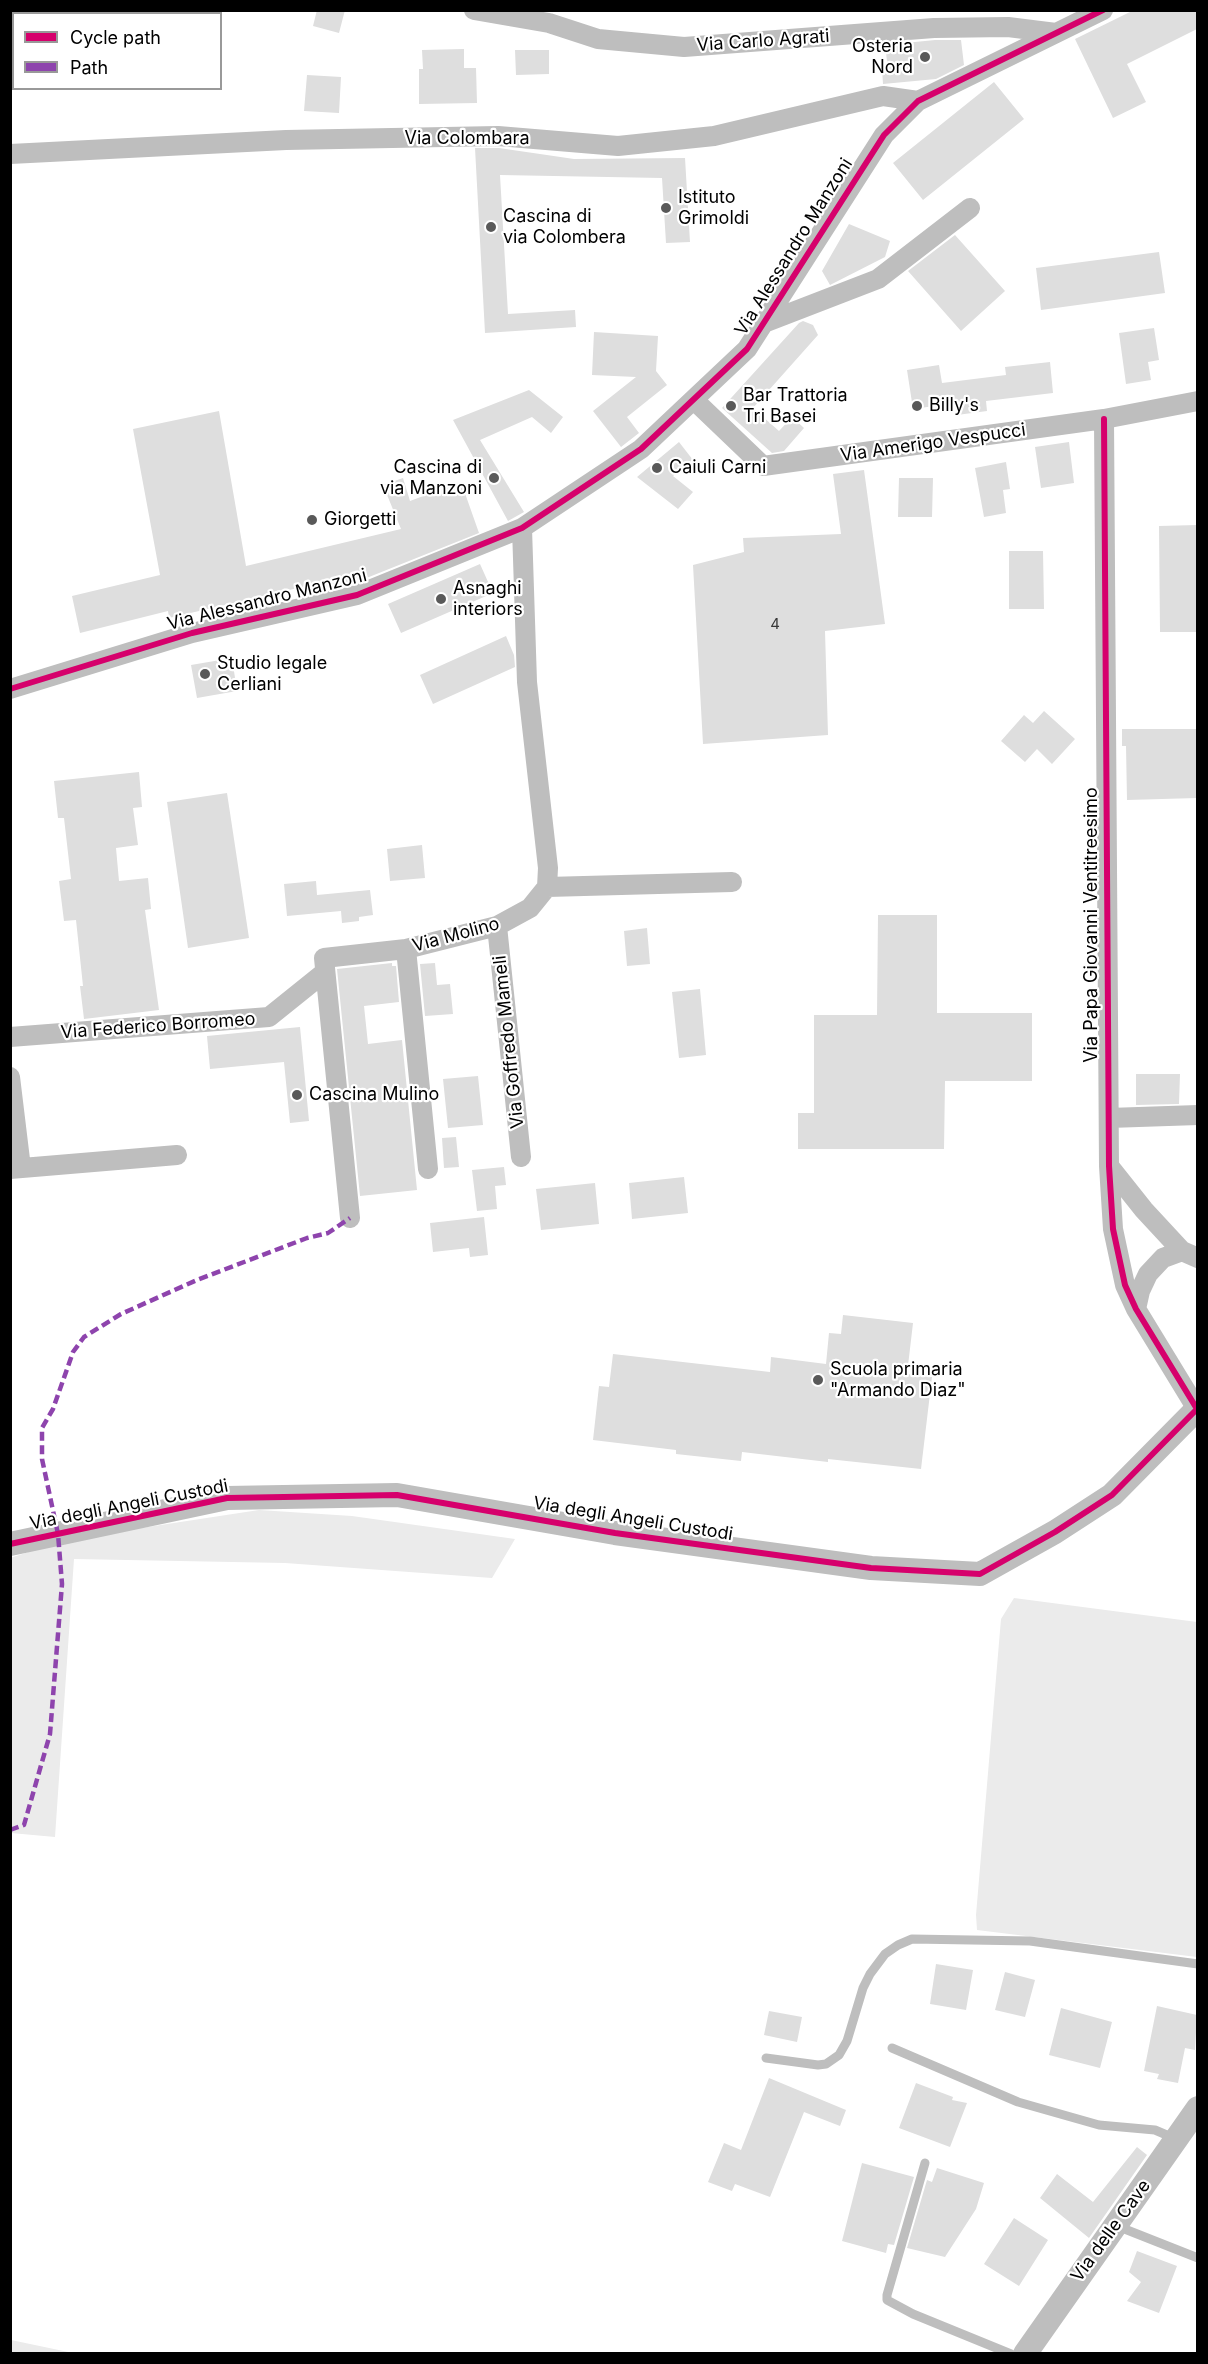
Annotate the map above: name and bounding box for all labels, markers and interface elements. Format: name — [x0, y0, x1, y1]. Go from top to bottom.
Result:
legend — [12, 12, 222, 90]
street label: Via Carlo Agrati — [696, 26, 830, 56]
text: Cycle path — [70, 27, 161, 48]
place label: Osteria Nord — [852, 36, 913, 78]
marker: Osteria Nord — [918, 50, 932, 64]
text: Path — [70, 57, 108, 78]
street label: Via Colombara — [405, 128, 529, 150]
street label: Via Alessandro Manzoni — [731, 154, 857, 340]
place label: Istituto Grimoldi — [678, 187, 749, 230]
marker: Istituto Grimoldi — [659, 201, 673, 215]
place label: Cascina di via Colombera — [503, 206, 626, 248]
marker: Cascina di via Colombera — [484, 220, 498, 234]
place label: Bar Trattoria Tri Basei — [743, 385, 848, 428]
place label: Billy's — [929, 395, 979, 417]
marker: Bar Trattoria Tri Basei — [724, 399, 738, 413]
marker: Billy's — [910, 399, 924, 413]
street label: Via Amerigo Vespucci — [839, 419, 1027, 467]
place label: Cascina di via Manzoni — [380, 457, 482, 500]
place label: Caiuli Carni — [669, 457, 766, 479]
marker: Caiuli Carni — [650, 461, 664, 475]
marker: Cascina di via Manzoni — [487, 471, 501, 485]
place label: Giorgetti — [324, 509, 396, 531]
marker: Giorgetti — [305, 513, 319, 527]
street label: Via Alessandro Manzoni — [165, 565, 369, 635]
place label: Asnaghi interiors — [453, 578, 523, 620]
marker: Asnaghi interiors — [434, 592, 448, 606]
house number: 4 — [770, 615, 780, 633]
place label: Studio legale Cerliani — [217, 653, 327, 696]
marker: Studio legale Cerliani — [198, 667, 212, 681]
street label: Via Papa Giovanni Ventitreesimo — [1081, 787, 1103, 1063]
street label: Via Molino — [410, 913, 502, 957]
street label: Via Goffredo Mameli — [489, 954, 529, 1130]
street label: Via Federico Borromeo — [60, 1008, 256, 1044]
place label: Cascina Mulino — [309, 1084, 439, 1106]
marker: Cascina Mulino — [290, 1088, 304, 1102]
place label: Scuola primaria "Armando Diaz" — [830, 1359, 966, 1402]
marker: Scuola primaria "Armando Diaz" — [811, 1373, 825, 1387]
street label: Via degli Angeli Custodi — [28, 1475, 230, 1535]
street label: Via degli Angeli Custodi — [532, 1493, 734, 1545]
street label: Via delle Cave — [1067, 2176, 1155, 2286]

